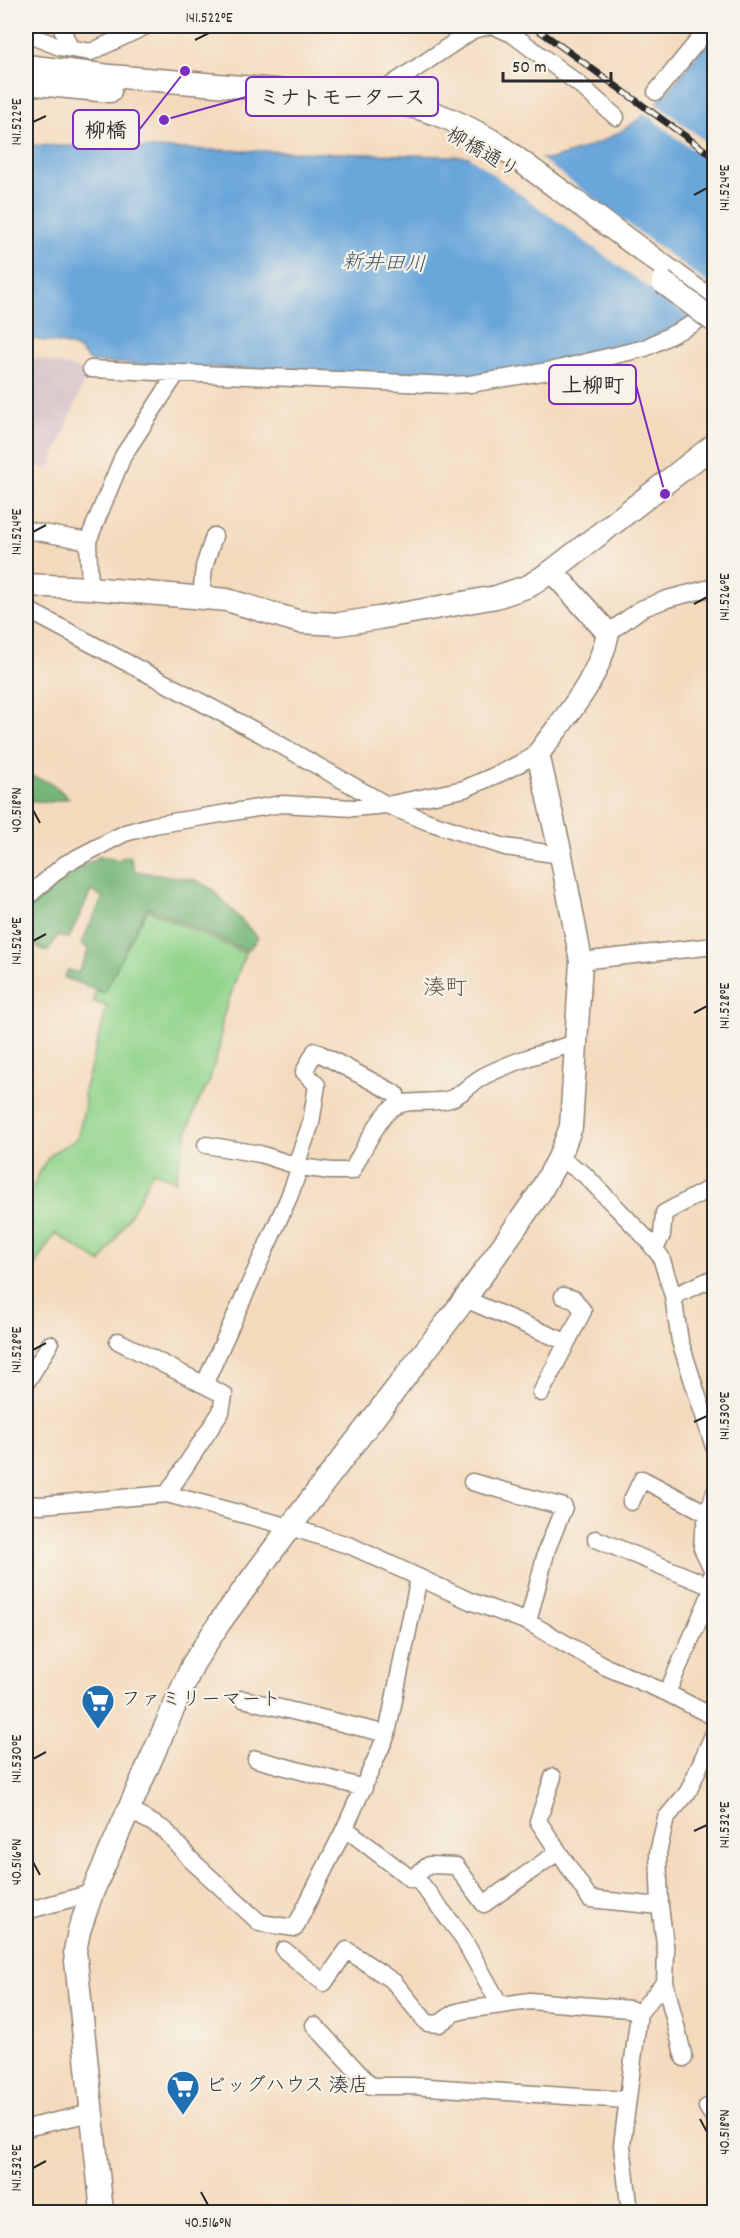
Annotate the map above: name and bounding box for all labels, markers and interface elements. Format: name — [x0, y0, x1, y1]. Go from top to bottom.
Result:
text: 141.522°E — [186, 8, 233, 30]
scale bar — [503, 45, 611, 83]
text: 50 m — [512, 56, 547, 81]
callout: ミナトモータース — [246, 77, 438, 116]
text: ミナトモータース — [259, 85, 425, 115]
text: 141.522°E — [7, 98, 29, 145]
callout: 柳橋 — [73, 110, 139, 149]
text: 柳橋 — [85, 118, 127, 148]
street label: 柳橋通り — [440, 122, 524, 186]
text: 141.524°E — [715, 164, 737, 211]
water label: 新井田川 — [342, 249, 426, 281]
callout: 上柳町 — [549, 365, 636, 404]
text: 上柳町 — [562, 373, 625, 403]
text: 141.524°E — [7, 508, 29, 555]
text: 141.526°E — [715, 573, 737, 621]
text: 40.518°N — [7, 787, 29, 833]
text: 141.526°E — [7, 917, 29, 965]
district label: 湊町 — [423, 974, 467, 1005]
text: 141.528°E — [715, 983, 737, 1029]
text: 141.528°E — [7, 1327, 29, 1373]
text: 141.530°E — [715, 1391, 737, 1440]
supermarket icon: ファミリーマート — [80, 1683, 116, 1730]
place label: ファミリーマート — [121, 1687, 281, 1715]
text: 141.530°E — [7, 1734, 29, 1783]
text: 141.532°E — [715, 1801, 737, 1849]
text: 40.516°N — [7, 1839, 29, 1885]
supermarket icon: ビッグハウス 湊店 — [165, 2069, 201, 2116]
place label: ビッグハウス 湊店 — [206, 2073, 369, 2101]
text: 40.518°N — [715, 2109, 737, 2155]
text: 141.532°E — [7, 2144, 29, 2192]
text: 40.516°N — [185, 2213, 231, 2235]

